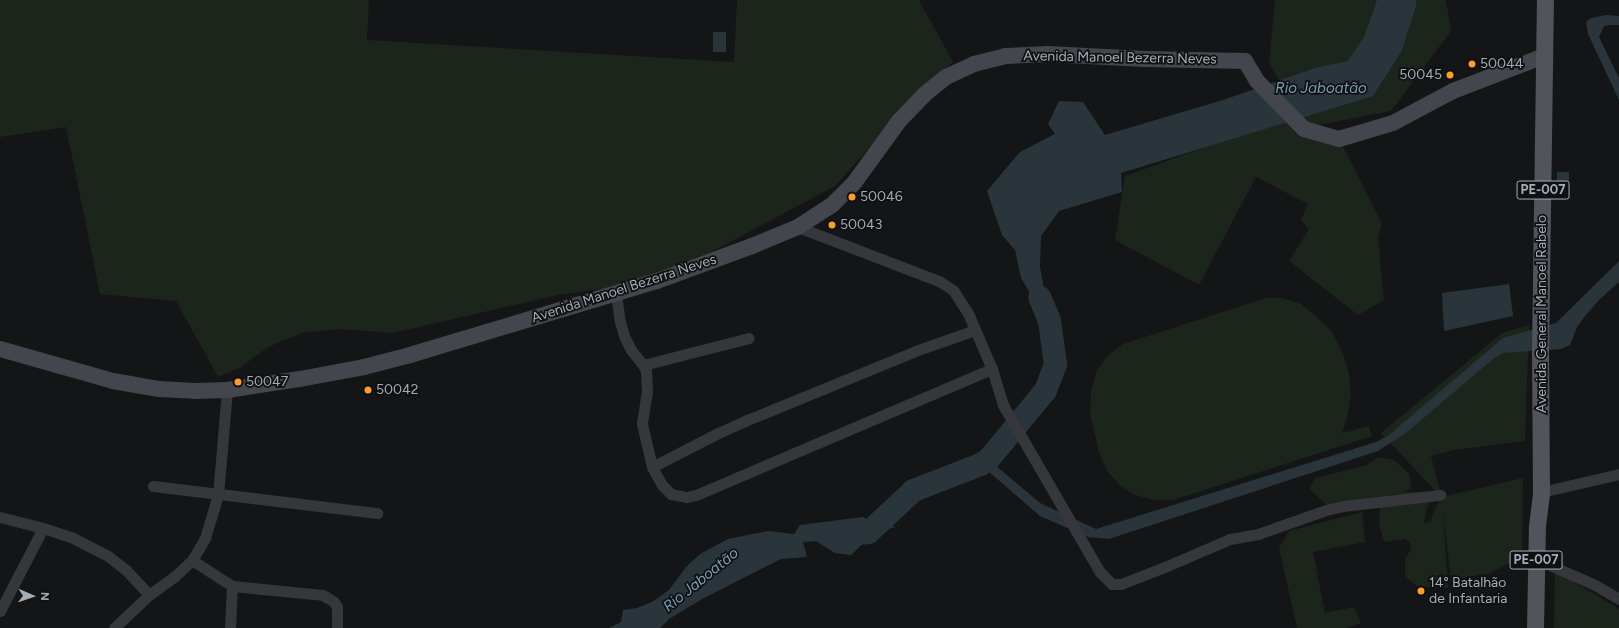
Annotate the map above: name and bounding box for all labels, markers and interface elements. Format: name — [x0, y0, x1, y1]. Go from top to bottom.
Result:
street label: Avenida Manoel Bezerra Neves — [1023, 48, 1217, 68]
place label: 50044 — [1480, 56, 1523, 72]
marker: 50044 — [1467, 59, 1477, 69]
place label: 50045 — [1399, 67, 1442, 83]
marker: 50045 — [1445, 70, 1455, 80]
water label: Rio Jaboatão — [1275, 80, 1367, 98]
road number: PE-007 — [1516, 179, 1570, 201]
place label: 50046 — [860, 189, 903, 205]
marker: 50046 — [847, 192, 857, 202]
street label: Avenida General Manoel Rabelo — [1534, 215, 1550, 413]
place label: 50043 — [840, 217, 882, 233]
marker: 50043 — [827, 220, 837, 230]
street label: Avenida Manoel Bezerra Neves — [529, 251, 719, 327]
place label: 50047 — [246, 374, 288, 390]
marker: 50047 — [233, 377, 243, 387]
place label: 50042 — [376, 382, 419, 398]
marker: 50042 — [363, 385, 373, 395]
water label: Rio Jaboatão — [660, 544, 742, 616]
road number: PE-007 — [1509, 549, 1563, 571]
place label: 14° Batalhão de Infantaria — [1429, 575, 1508, 608]
north arrow — [12, 576, 52, 616]
marker: 14° Batalhão de Infantaria — [1416, 586, 1426, 596]
text: N — [38, 592, 51, 601]

